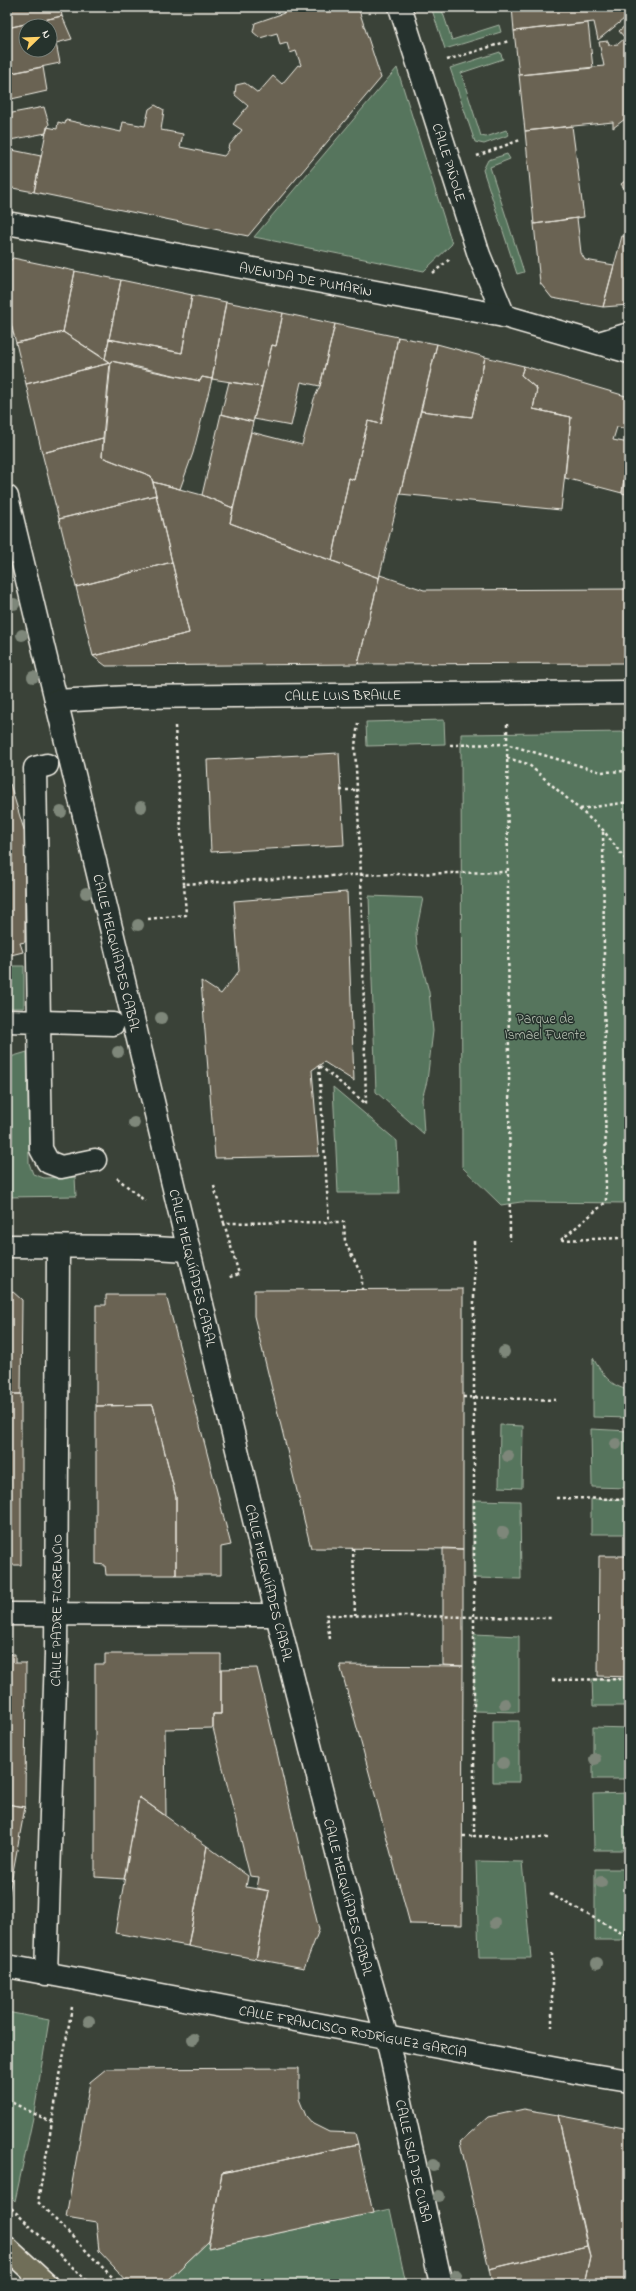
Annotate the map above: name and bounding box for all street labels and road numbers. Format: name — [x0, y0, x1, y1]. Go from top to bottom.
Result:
street label: CALLE PIÑOLE — [426, 121, 470, 205]
street label: AVENIDA DE PUMARÍN — [237, 258, 374, 303]
street label: CALLE LUIS BRAILLE — [285, 685, 401, 707]
street label: CALLE MELQUÍADES CABAL — [86, 872, 145, 1035]
street label: CALLE MELQUÍADES CABAL — [163, 1187, 221, 1350]
street label: CALLE MELQUÍADES CABAL — [239, 1502, 298, 1665]
street label: CALLE PADRE FLORENCIO — [46, 1534, 69, 1687]
street label: CALLE MELQUÍADES CABAL — [317, 1816, 378, 1979]
street label: CALLE FRANCISCO RODRÍGUEZ GARCÍA — [237, 2001, 468, 2064]
street label: CALLE ISLA DE CUBA — [389, 2098, 436, 2225]

